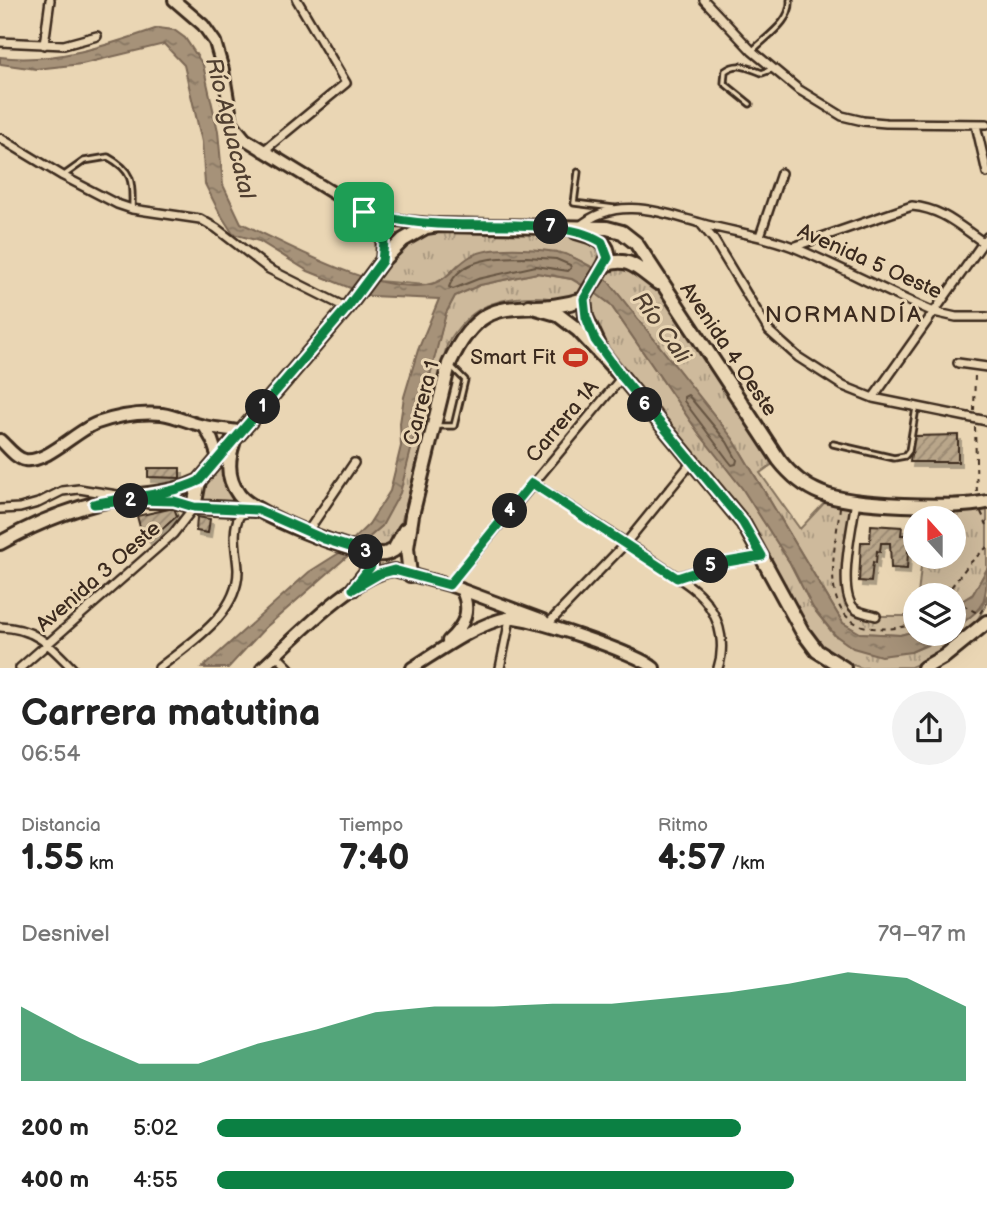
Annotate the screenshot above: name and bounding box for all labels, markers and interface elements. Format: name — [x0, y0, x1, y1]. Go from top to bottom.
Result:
water label: Río Aguacatal — [199, 55, 261, 202]
pin — [334, 182, 394, 242]
icon: arrive — [345, 193, 383, 231]
pin: 7 — [534, 210, 568, 244]
text: 7 — [545, 215, 556, 238]
street label: Avenida 5 Oeste — [794, 218, 946, 304]
street label: Avenida 4 Oeste — [675, 278, 783, 421]
water label: Río Cali — [626, 286, 697, 369]
district label: NORMANDÍA — [765, 301, 923, 329]
sports icon: Smart Fit — [562, 343, 590, 371]
place label: Smart Fit — [470, 345, 557, 370]
street label: Carrera 1 — [398, 358, 445, 448]
street label: Carrera 1A — [521, 375, 604, 468]
pin: 6 — [628, 388, 662, 422]
pin: 1 — [246, 390, 280, 424]
text: 6 — [639, 393, 650, 416]
text: 1 — [259, 395, 267, 418]
pin: 2 — [114, 484, 148, 518]
text: 2 — [125, 489, 136, 512]
pin: 4 — [492, 494, 528, 528]
text: 4 — [504, 499, 515, 522]
north arrow — [903, 506, 966, 569]
map controls — [903, 506, 966, 646]
street label: Avenida 3 Oeste — [31, 516, 166, 637]
pin: 3 — [348, 534, 384, 570]
text: 3 — [360, 540, 371, 563]
pin: 5 — [694, 548, 728, 584]
text: 5 — [705, 554, 716, 577]
button: layers — [903, 583, 966, 646]
text: Carrera matutina — [21, 691, 321, 736]
button: share — [892, 691, 966, 765]
text: 06:54 — [21, 740, 80, 768]
text: Distancia — [21, 814, 101, 837]
text: Tiempo — [339, 814, 403, 837]
text: Ritmo — [658, 814, 708, 837]
text: 1.55 — [21, 837, 84, 880]
text: 7:40 — [339, 837, 409, 880]
text: 4:57 — [658, 837, 726, 880]
text: km — [84, 852, 114, 875]
text: /km — [726, 852, 765, 875]
text: Desnivel — [21, 920, 110, 948]
text: 79–97 m — [878, 920, 966, 948]
text: 200 m — [21, 1114, 89, 1142]
text: 5:02 — [133, 1114, 178, 1142]
text: 400 m — [21, 1166, 89, 1194]
text: 4:55 — [133, 1166, 178, 1194]

